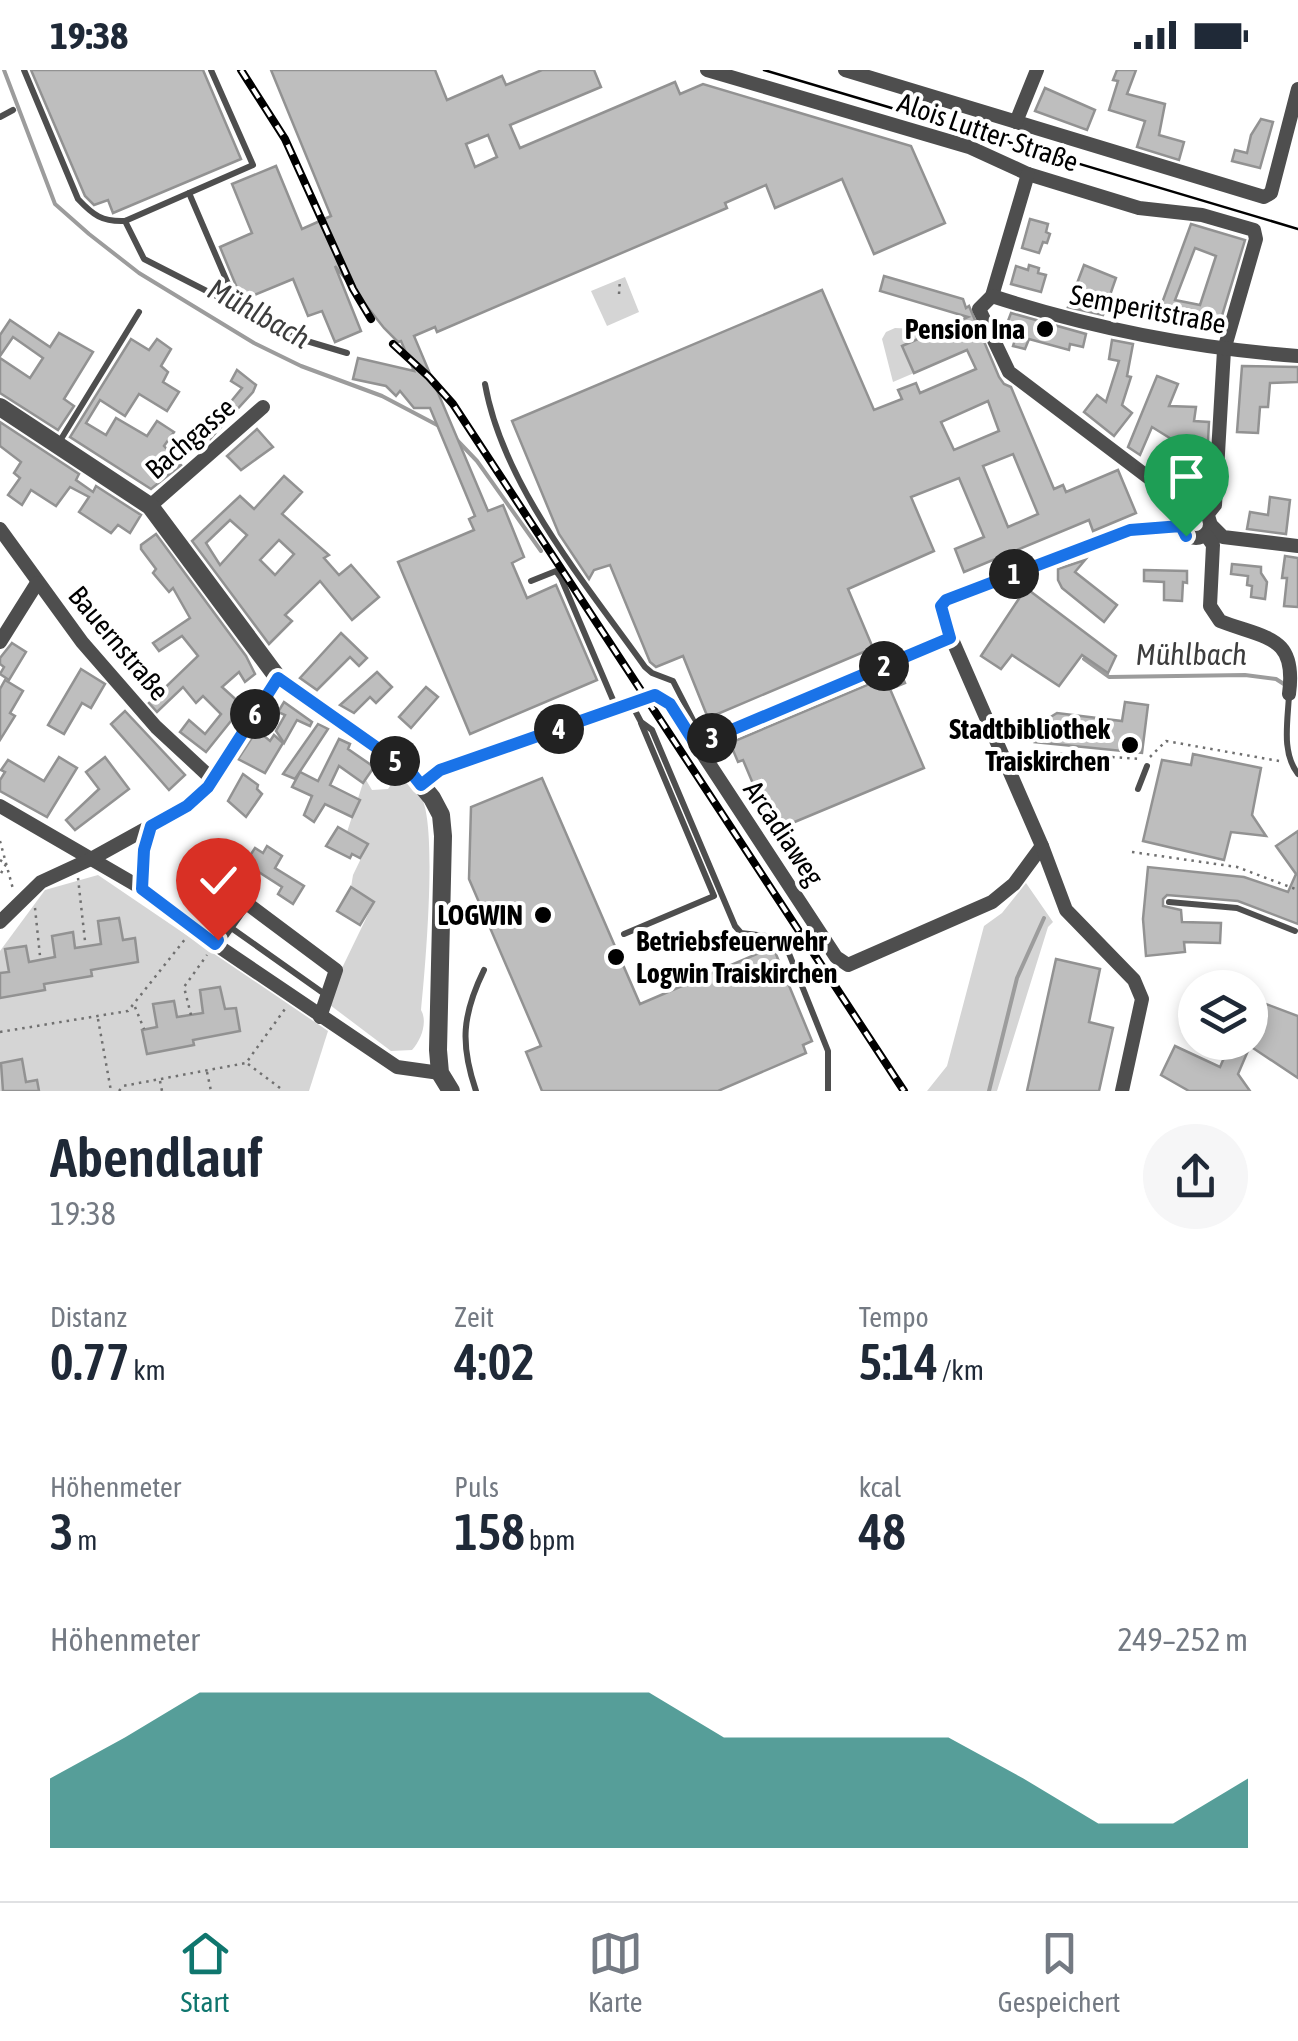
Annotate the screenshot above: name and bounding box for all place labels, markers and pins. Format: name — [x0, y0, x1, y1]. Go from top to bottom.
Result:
place label: Pension Ina — [905, 313, 1025, 345]
marker: Pension Ina — [1034, 318, 1056, 340]
pin — [1144, 434, 1229, 537]
pin: 1 — [989, 549, 1039, 599]
pin: 2 — [859, 641, 909, 691]
pin: 6 — [230, 689, 280, 739]
pin: 4 — [534, 704, 584, 754]
pin: 3 — [687, 713, 737, 763]
place label: Stadtbibliothek Traiskirchen — [949, 713, 1111, 777]
marker: Stadtbibliothek Traiskirchen — [1119, 734, 1141, 756]
pin: 5 — [370, 736, 420, 786]
pin — [176, 838, 261, 941]
place label: LOGWIN — [438, 899, 523, 931]
marker: LOGWIN — [532, 904, 554, 926]
place label: Betriebsfeuerwehr Logwin Traiskirchen — [636, 925, 837, 989]
marker: Betriebsfeuerwehr Logwin Traiskirchen — [605, 946, 627, 968]

